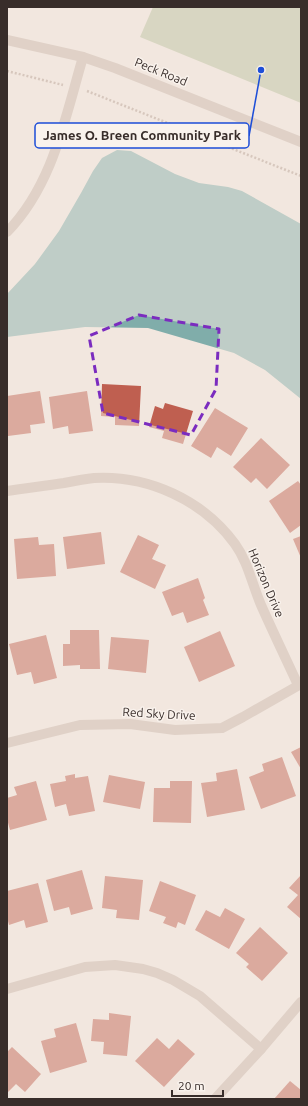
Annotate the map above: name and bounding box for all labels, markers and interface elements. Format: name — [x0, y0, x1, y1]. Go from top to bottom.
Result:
street label: Peck Road — [133, 55, 189, 88]
callout: James O. Breen Community Park — [35, 123, 249, 148]
text: James O. Breen Community Park — [43, 128, 242, 142]
street label: Horizon Drive — [246, 547, 287, 619]
street label: Red Sky Drive — [122, 705, 196, 722]
scale bar — [172, 1072, 223, 1098]
text: 20 m — [178, 1079, 205, 1092]

